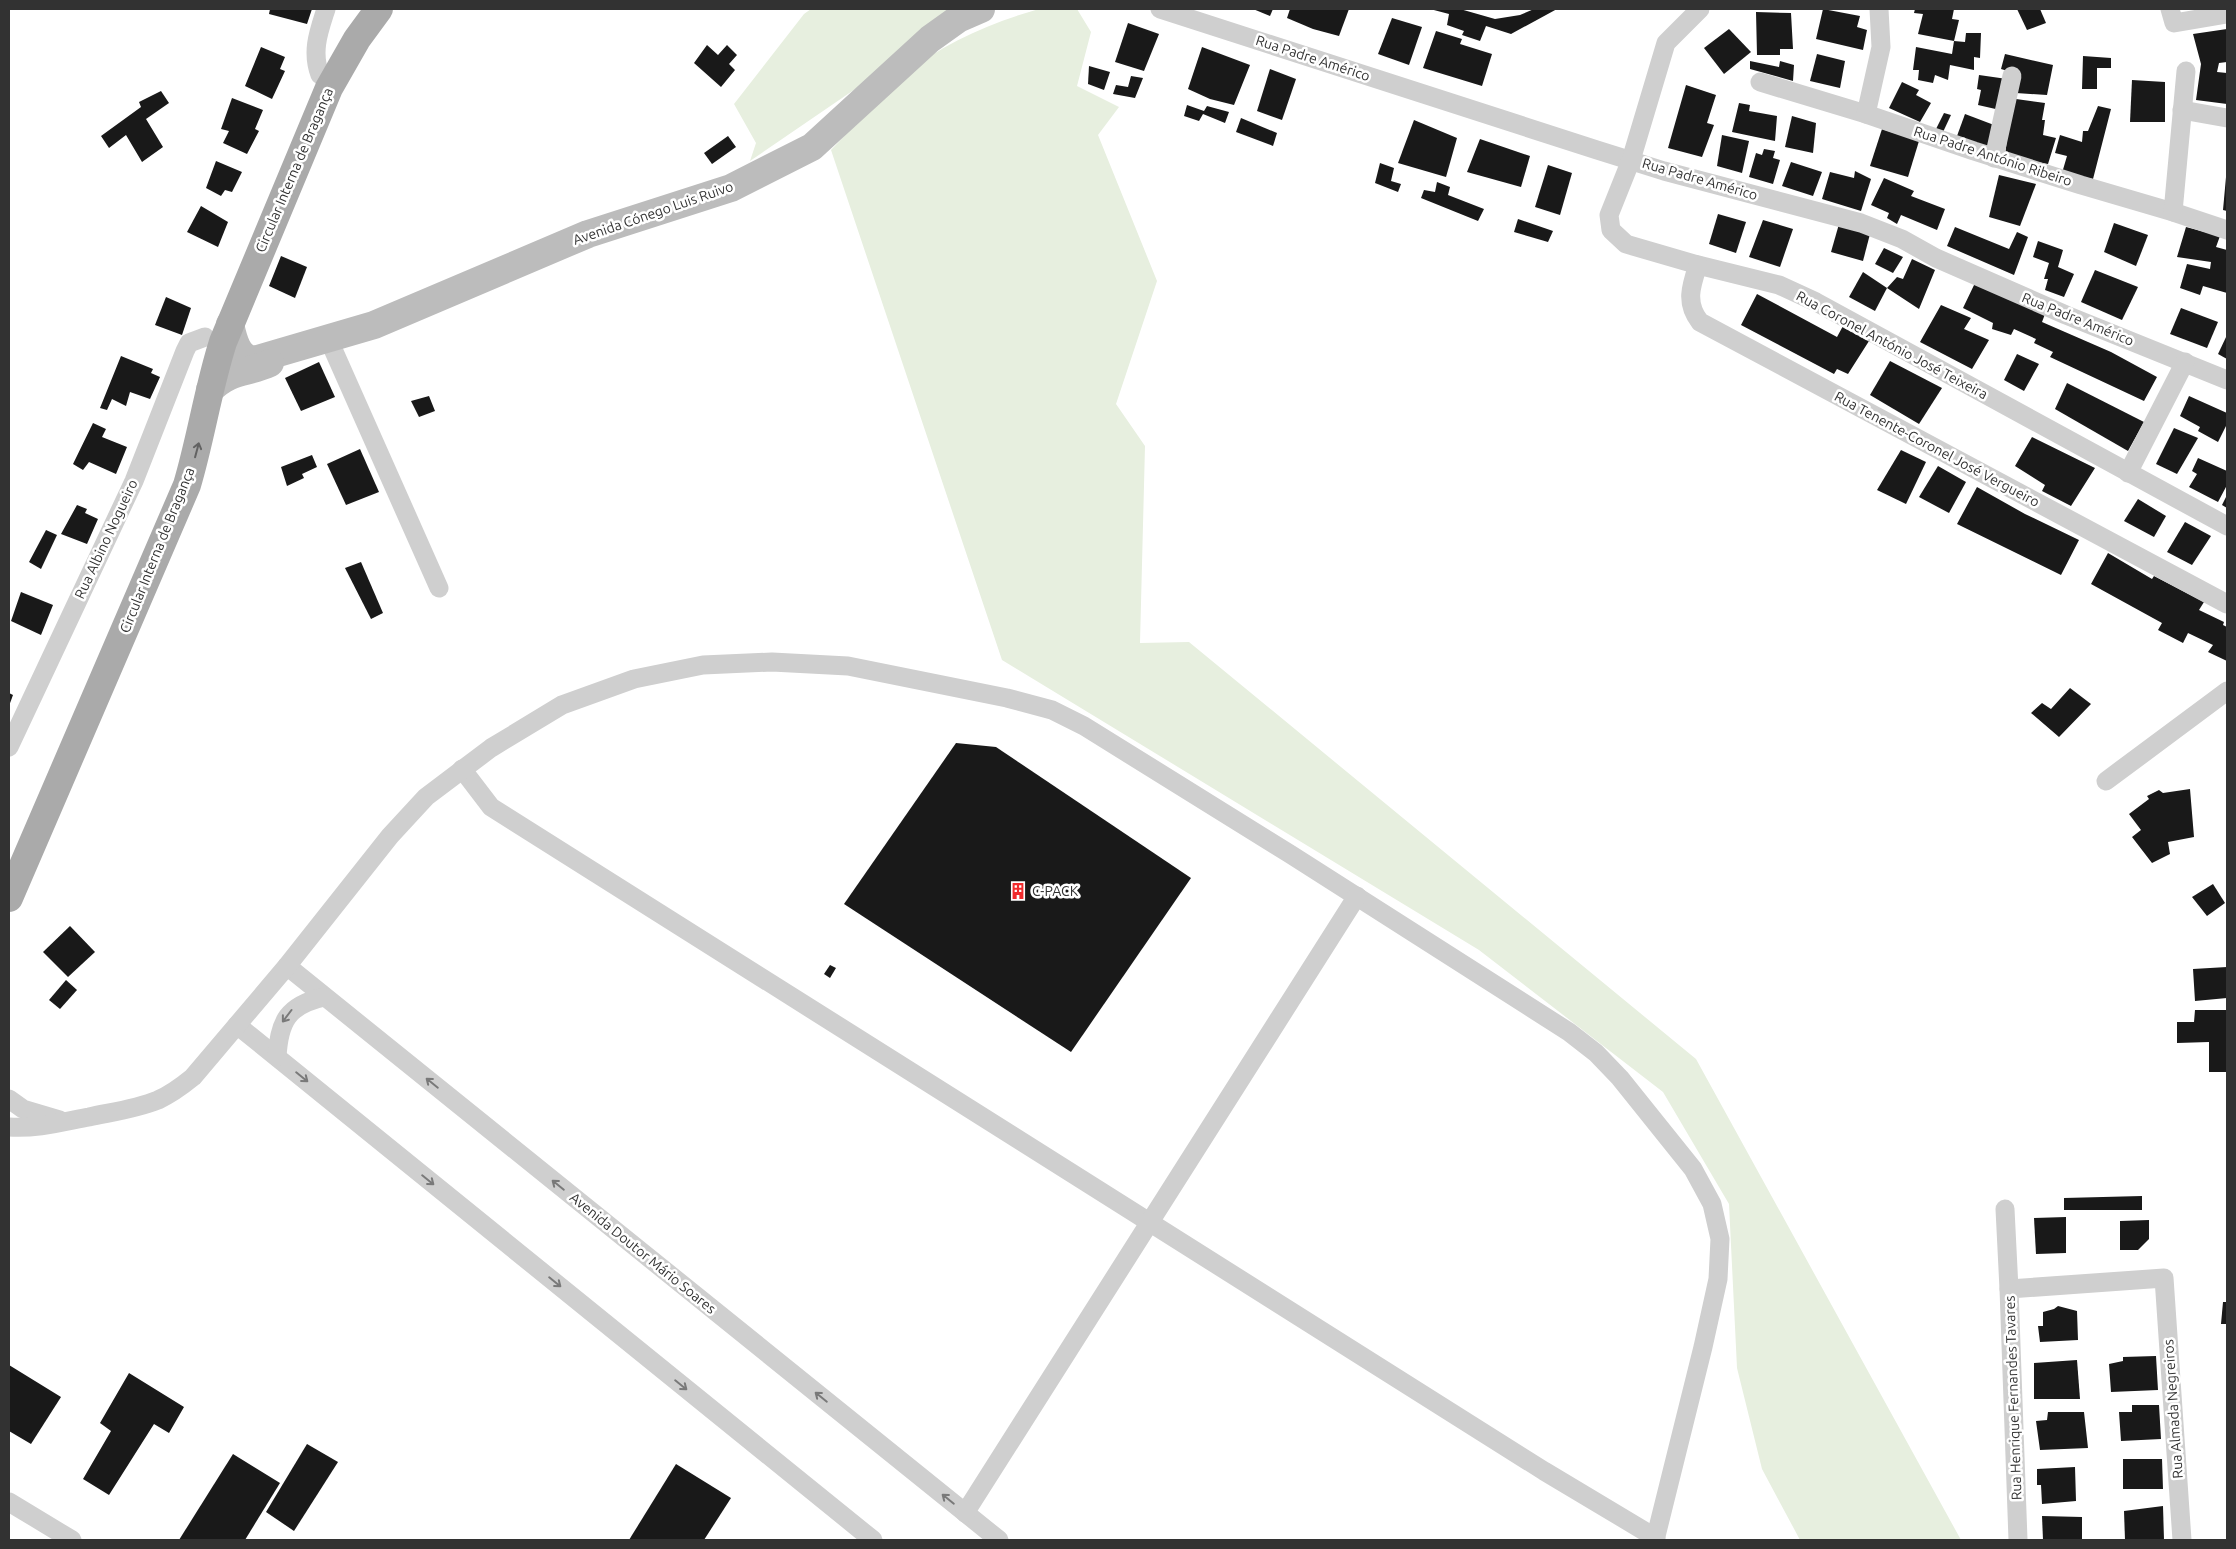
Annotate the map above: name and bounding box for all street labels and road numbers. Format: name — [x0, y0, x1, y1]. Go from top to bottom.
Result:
street label: Rua Padre Américo — [1254, 32, 1372, 84]
street label: Circular Interna de Bragança — [252, 85, 336, 255]
street label: Rua Padre António Ribeiro — [1912, 123, 2074, 189]
street label: Rua Padre Américo — [1640, 155, 1760, 203]
street label: Avenida Cónego Luis Ruivo — [571, 178, 735, 248]
street label: Rua Coronel António José Teixeira — [1794, 288, 1990, 402]
street label: Rua Padre Américo — [2020, 289, 2136, 349]
street label: Rua Tenente-Coronel José Vergueiro — [1832, 388, 2042, 510]
street label: Circular Interna de Bragança — [116, 465, 198, 635]
street label: Rua Albino Nogueiro — [71, 477, 141, 601]
street label: Avenida Doutor Mário Soares — [567, 1189, 719, 1317]
street label: Rua Henrique Fernandes Tavares — [2001, 1295, 2025, 1501]
street label: Rua Almada Negreiros — [2160, 1339, 2186, 1479]

